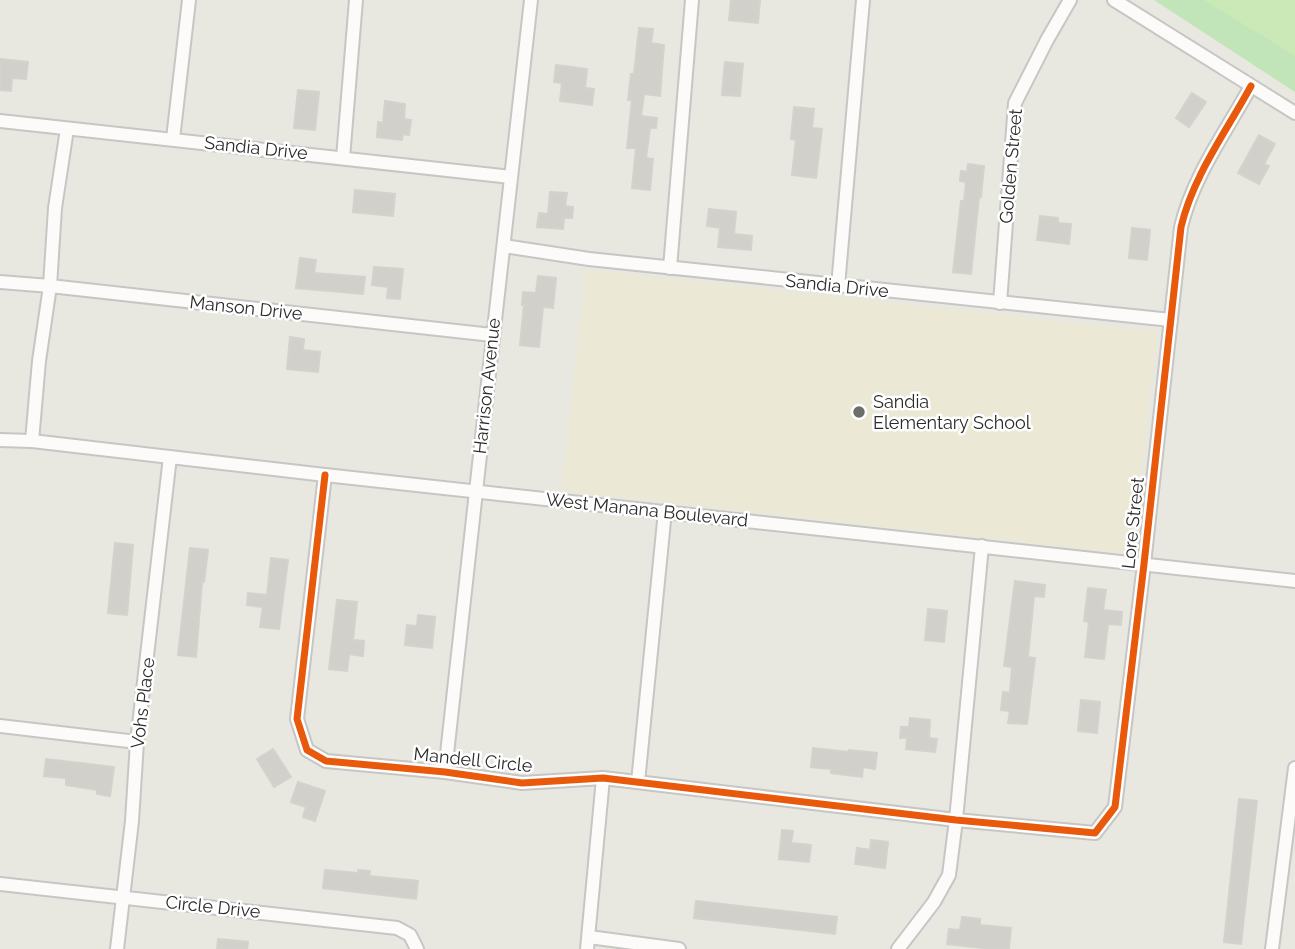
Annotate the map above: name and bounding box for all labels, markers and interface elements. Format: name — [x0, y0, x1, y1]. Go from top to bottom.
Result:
street label: Golden Street — [995, 108, 1026, 224]
street label: Sandia Drive — [203, 132, 309, 163]
street label: Sandia Drive — [784, 270, 890, 301]
street label: Manson Drive — [189, 291, 304, 324]
street label: Harrison Avenue — [469, 316, 504, 455]
place label: Sandia Elementary School — [873, 391, 1031, 433]
marker: Sandia Elementary School — [851, 404, 867, 420]
street label: Lore Street — [1117, 476, 1148, 570]
street label: West Manana Boulevard — [545, 488, 749, 531]
street label: Vohs Place — [126, 656, 159, 750]
street label: Mandell Circle — [413, 743, 534, 776]
street label: Circle Drive — [165, 891, 262, 922]

